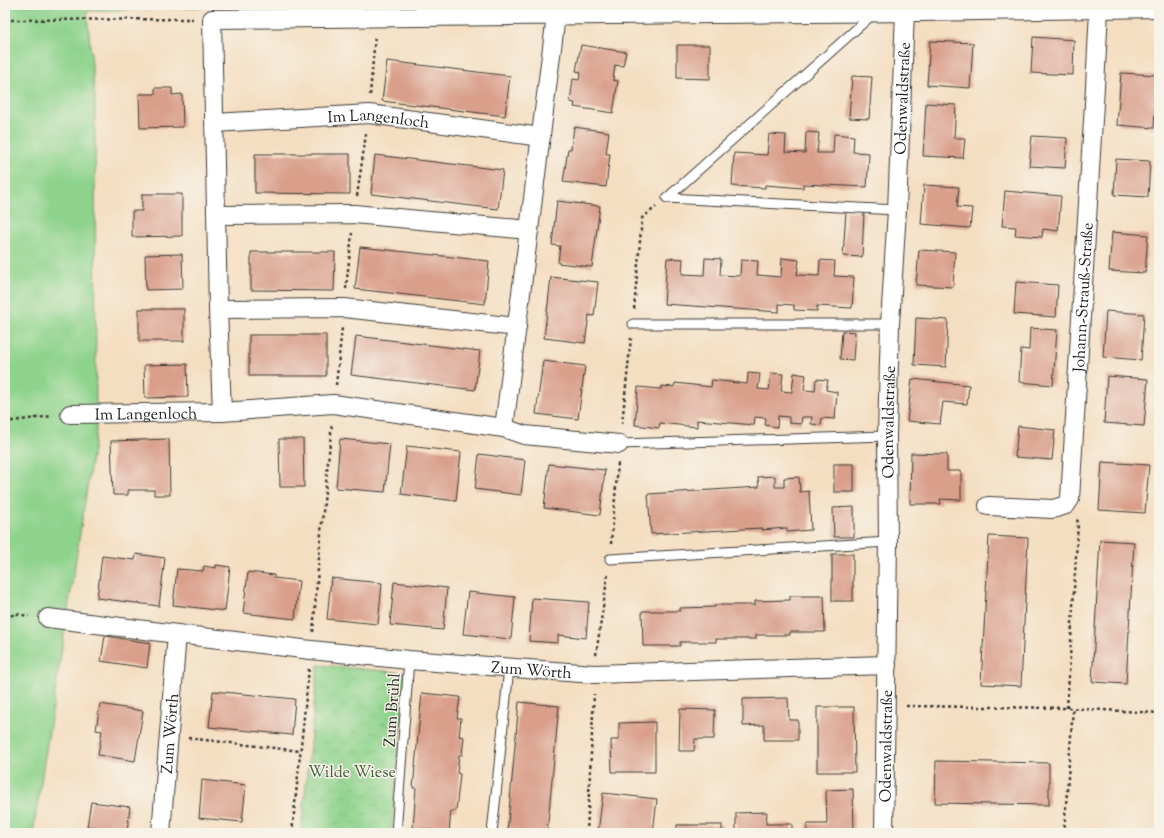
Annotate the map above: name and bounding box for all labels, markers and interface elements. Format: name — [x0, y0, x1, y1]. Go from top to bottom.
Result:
street label: Odenwaldstraße — [890, 42, 918, 155]
street label: Im Langenloch — [327, 105, 431, 136]
street label: Johann-Strauß-Straße — [1069, 222, 1101, 374]
street label: Odenwaldstraße — [878, 365, 903, 479]
street label: Im Langenloch — [95, 403, 198, 428]
street label: Zum Wörth — [490, 657, 573, 686]
street label: Zum Brühl — [379, 672, 408, 748]
street label: Odenwaldstraße — [875, 689, 900, 803]
street label: Zum Wörth — [157, 692, 186, 775]
park label: Wilde Wiese — [308, 762, 396, 785]

